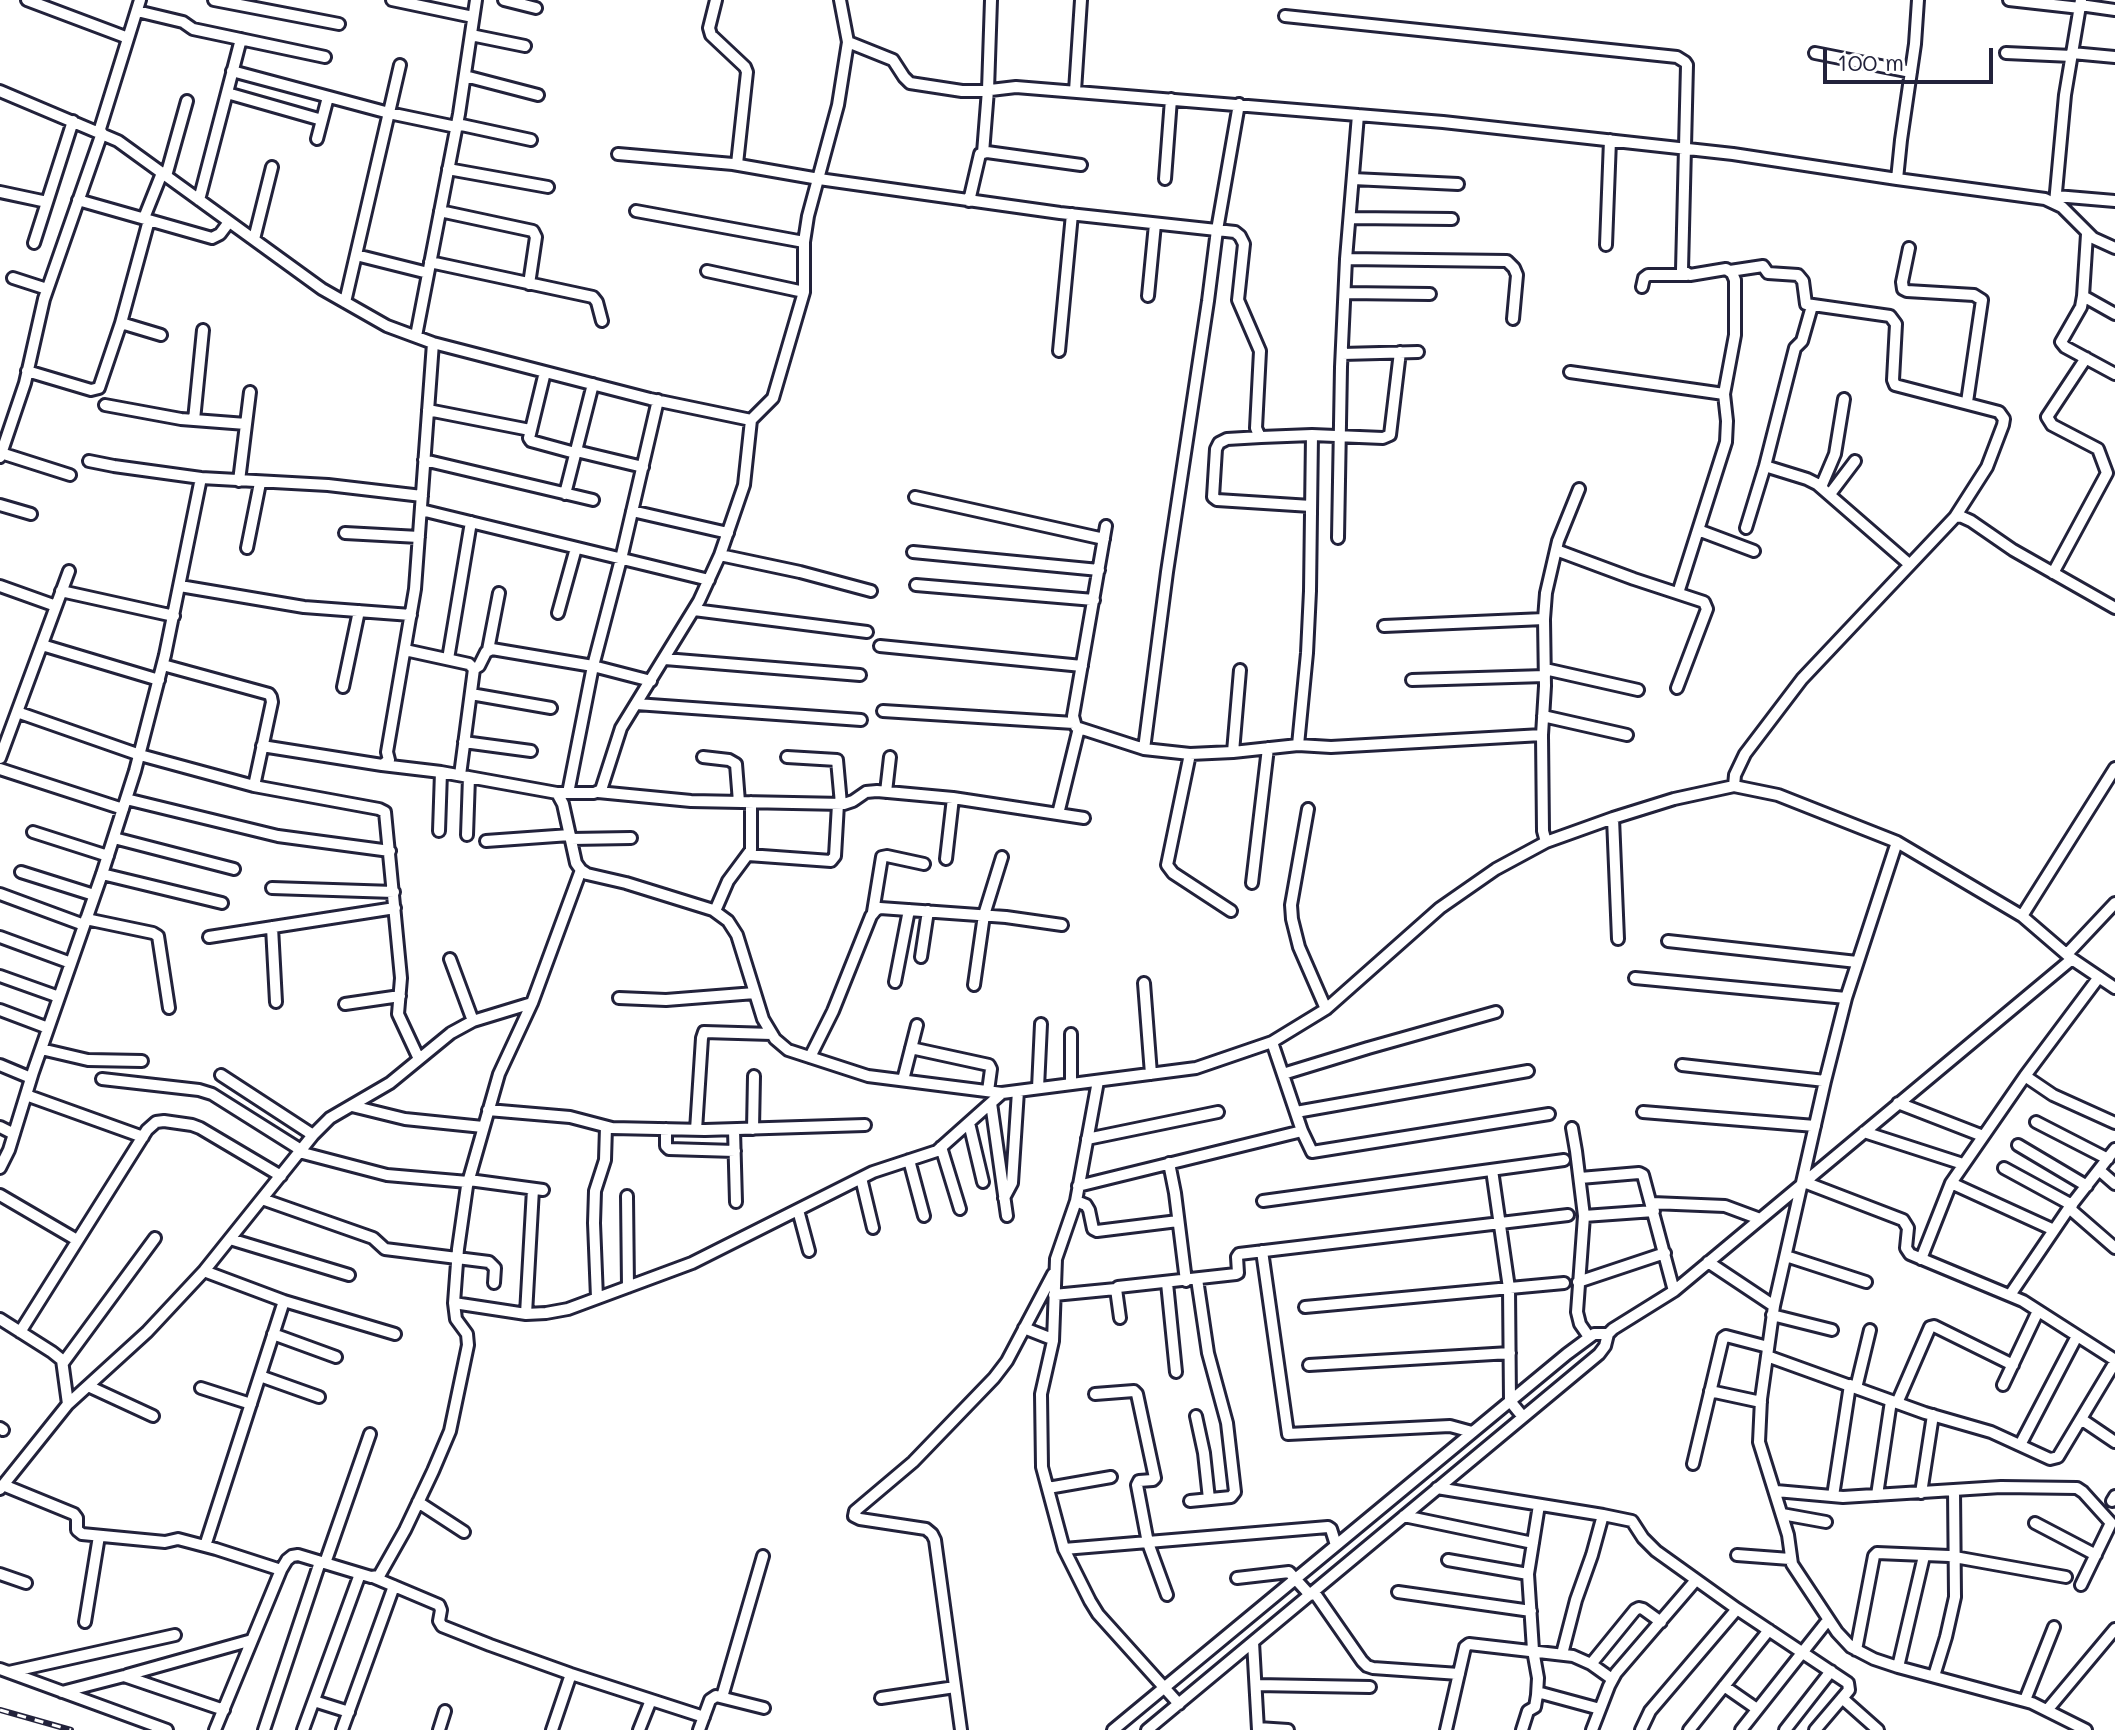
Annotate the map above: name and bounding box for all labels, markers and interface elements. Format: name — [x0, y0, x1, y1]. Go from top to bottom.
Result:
scale bar — [1827, 32, 1997, 82]
text: 100 m — [1837, 46, 1904, 77]

